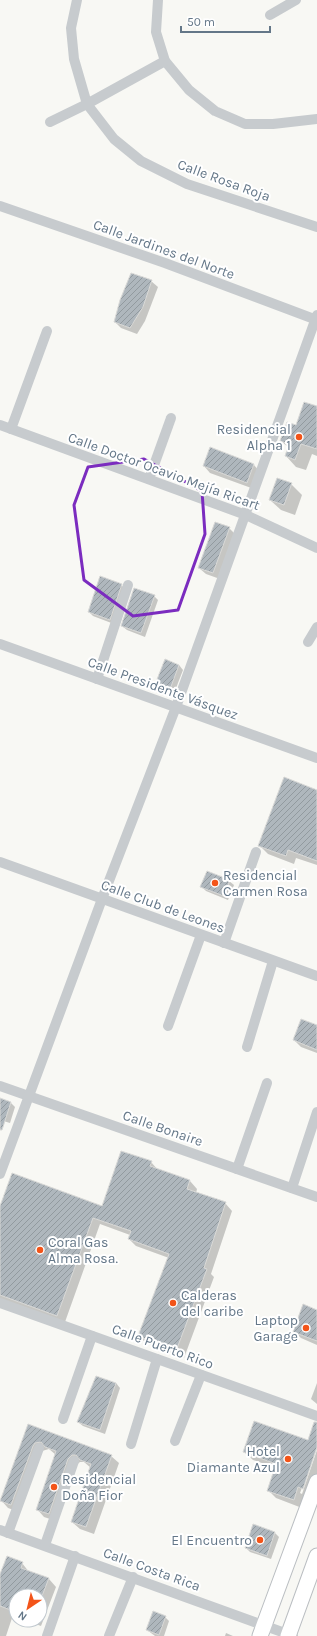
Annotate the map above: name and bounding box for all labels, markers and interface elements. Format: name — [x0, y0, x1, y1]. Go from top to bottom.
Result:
scale bar — [181, 8, 270, 34]
text: 50 m — [187, 15, 215, 29]
street label: Calle Rosa Roja — [175, 156, 273, 205]
street label: Calle Jardines del Norte — [91, 216, 237, 283]
place label: Residencial Alpha 1 — [217, 421, 291, 454]
street label: Calle Doctor Ocavio Mejía Ricart — [66, 429, 262, 514]
marker: Residencial Alpha 1 — [294, 432, 304, 442]
street label: Calle Presidente Vásquez — [85, 653, 240, 724]
place label: Residencial Carmen Rosa — [223, 867, 308, 900]
street label: Calle Club de Leones — [99, 876, 227, 937]
marker: Residencial Carmen Rosa — [210, 878, 220, 888]
street label: Calle Bonaire — [121, 1107, 205, 1150]
place label: Coral Gas Alma Rosa. — [48, 1234, 118, 1267]
marker: Coral Gas Alma Rosa. — [35, 1245, 45, 1255]
place label: Calderas del caribe — [181, 1287, 243, 1320]
marker: Calderas del caribe — [168, 1298, 178, 1308]
place label: Laptop Garage — [253, 1312, 298, 1345]
street label: Calle Puerto Rico — [110, 1320, 216, 1373]
marker: Laptop Garage — [301, 1323, 311, 1333]
place label: Hotel Diamante Azul — [187, 1443, 280, 1476]
marker: Hotel Diamante Azul — [283, 1454, 293, 1464]
place label: Residencial Doña Fior — [62, 1471, 136, 1504]
marker: Residencial Doña Fior — [49, 1482, 59, 1492]
place label: El Encuentro — [171, 1532, 252, 1549]
marker: El Encuentro — [255, 1535, 265, 1545]
street label: Calle Costa Rica — [101, 1544, 203, 1595]
north arrow — [8, 1588, 48, 1628]
text: N — [16, 1608, 30, 1623]

